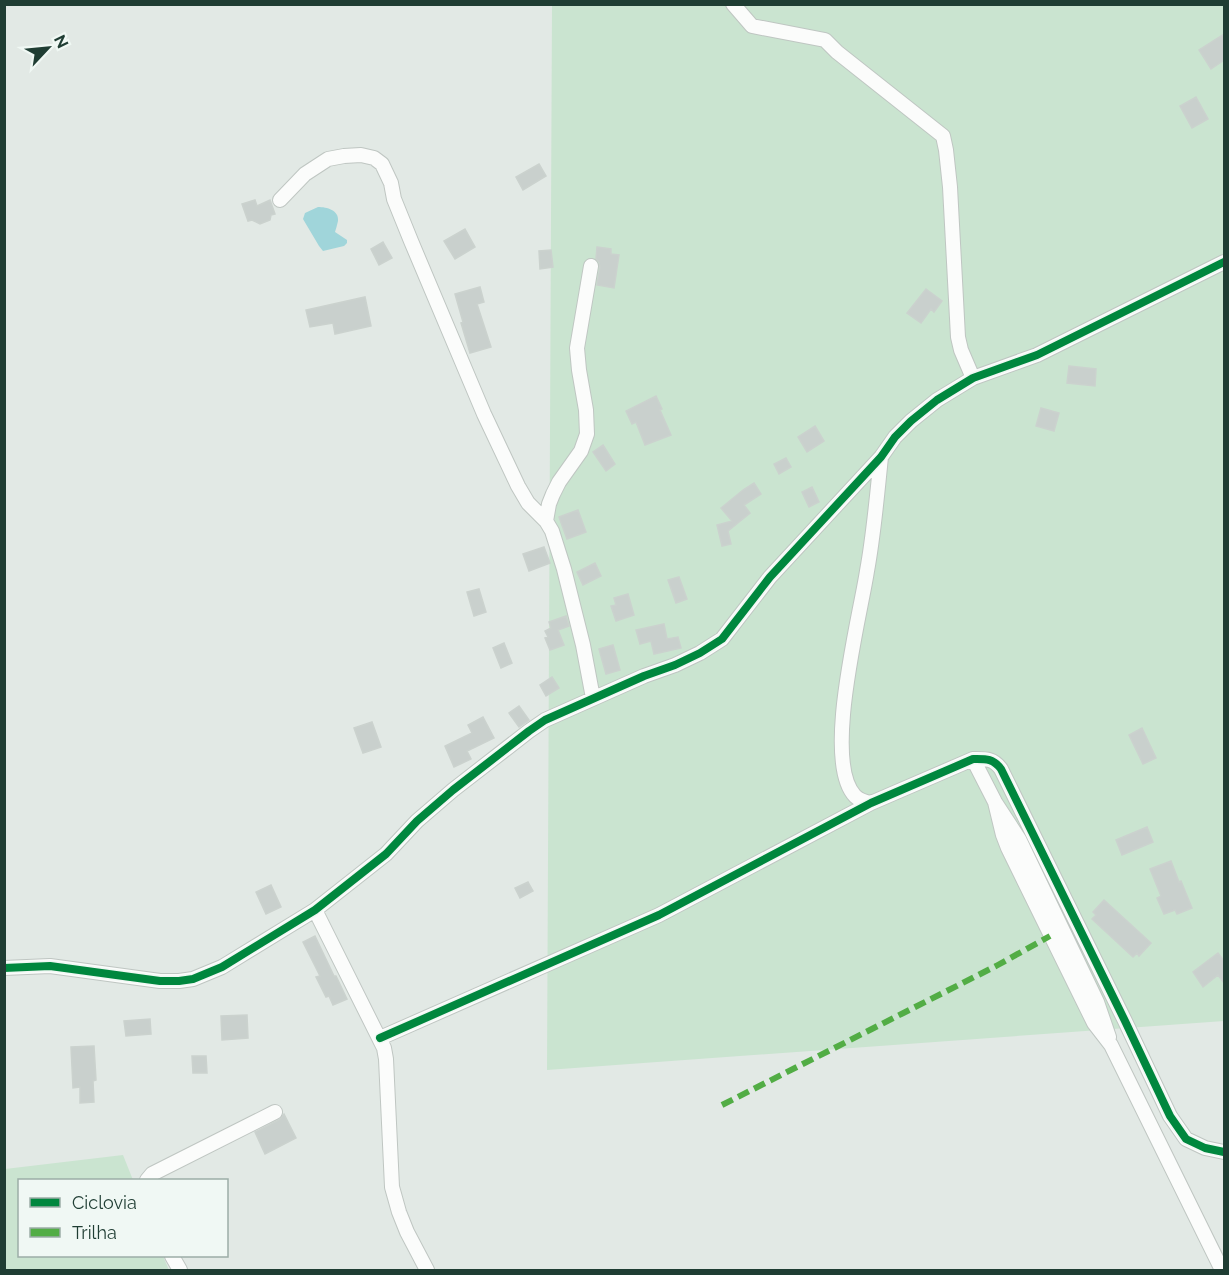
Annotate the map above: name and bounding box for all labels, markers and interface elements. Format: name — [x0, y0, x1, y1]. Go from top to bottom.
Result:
north arrow — [18, 18, 78, 78]
text: N — [50, 32, 72, 51]
legend — [18, 1179, 228, 1257]
text: Ciclovia — [72, 1192, 137, 1213]
text: Trilha — [72, 1222, 117, 1243]

